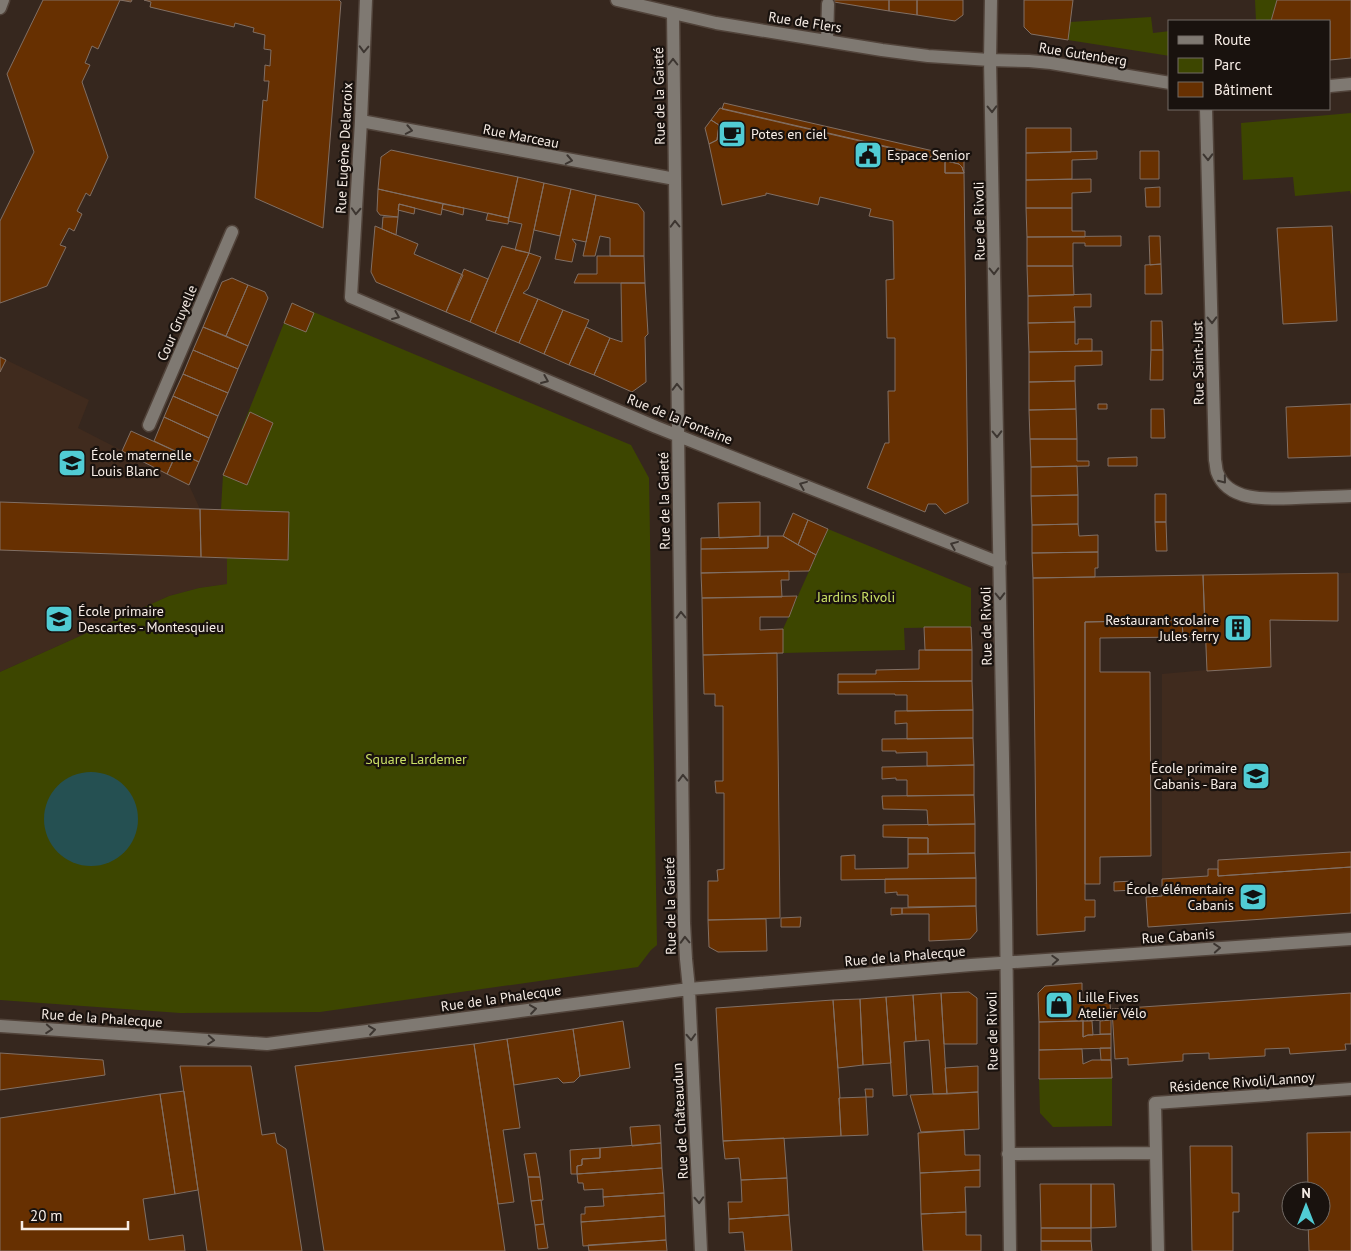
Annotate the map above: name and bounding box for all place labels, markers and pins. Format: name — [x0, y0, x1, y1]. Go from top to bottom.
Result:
cafe icon: Potes en ciel — [717, 119, 747, 149]
place label: Potes en ciel — [751, 125, 827, 143]
public building icon: Espace Senior — [853, 140, 883, 170]
place label: Espace Senior — [887, 146, 970, 164]
place label: École maternelle Louis Blanc — [91, 446, 192, 480]
school or university icon: École maternelle Louis Blanc — [57, 448, 87, 478]
place label: École primaire Descartes - Montesquieu — [78, 602, 224, 636]
school or university icon: École primaire Descartes - Montesquieu — [44, 604, 74, 634]
place label: Restaurant scolaire Jules ferry — [1105, 611, 1219, 645]
building icon: Restaurant scolaire Jules ferry — [1223, 613, 1253, 643]
place label: École primaire Cabanis - Bara — [1151, 759, 1237, 793]
school or university icon: École primaire Cabanis - Bara — [1241, 761, 1271, 791]
place label: École élémentaire Cabanis — [1126, 880, 1234, 914]
school or university icon: École élémentaire Cabanis — [1238, 882, 1268, 912]
place label: Lille Fives Atelier Vélo — [1078, 988, 1147, 1022]
shop icon: Lille Fives Atelier Vélo — [1044, 990, 1074, 1020]

